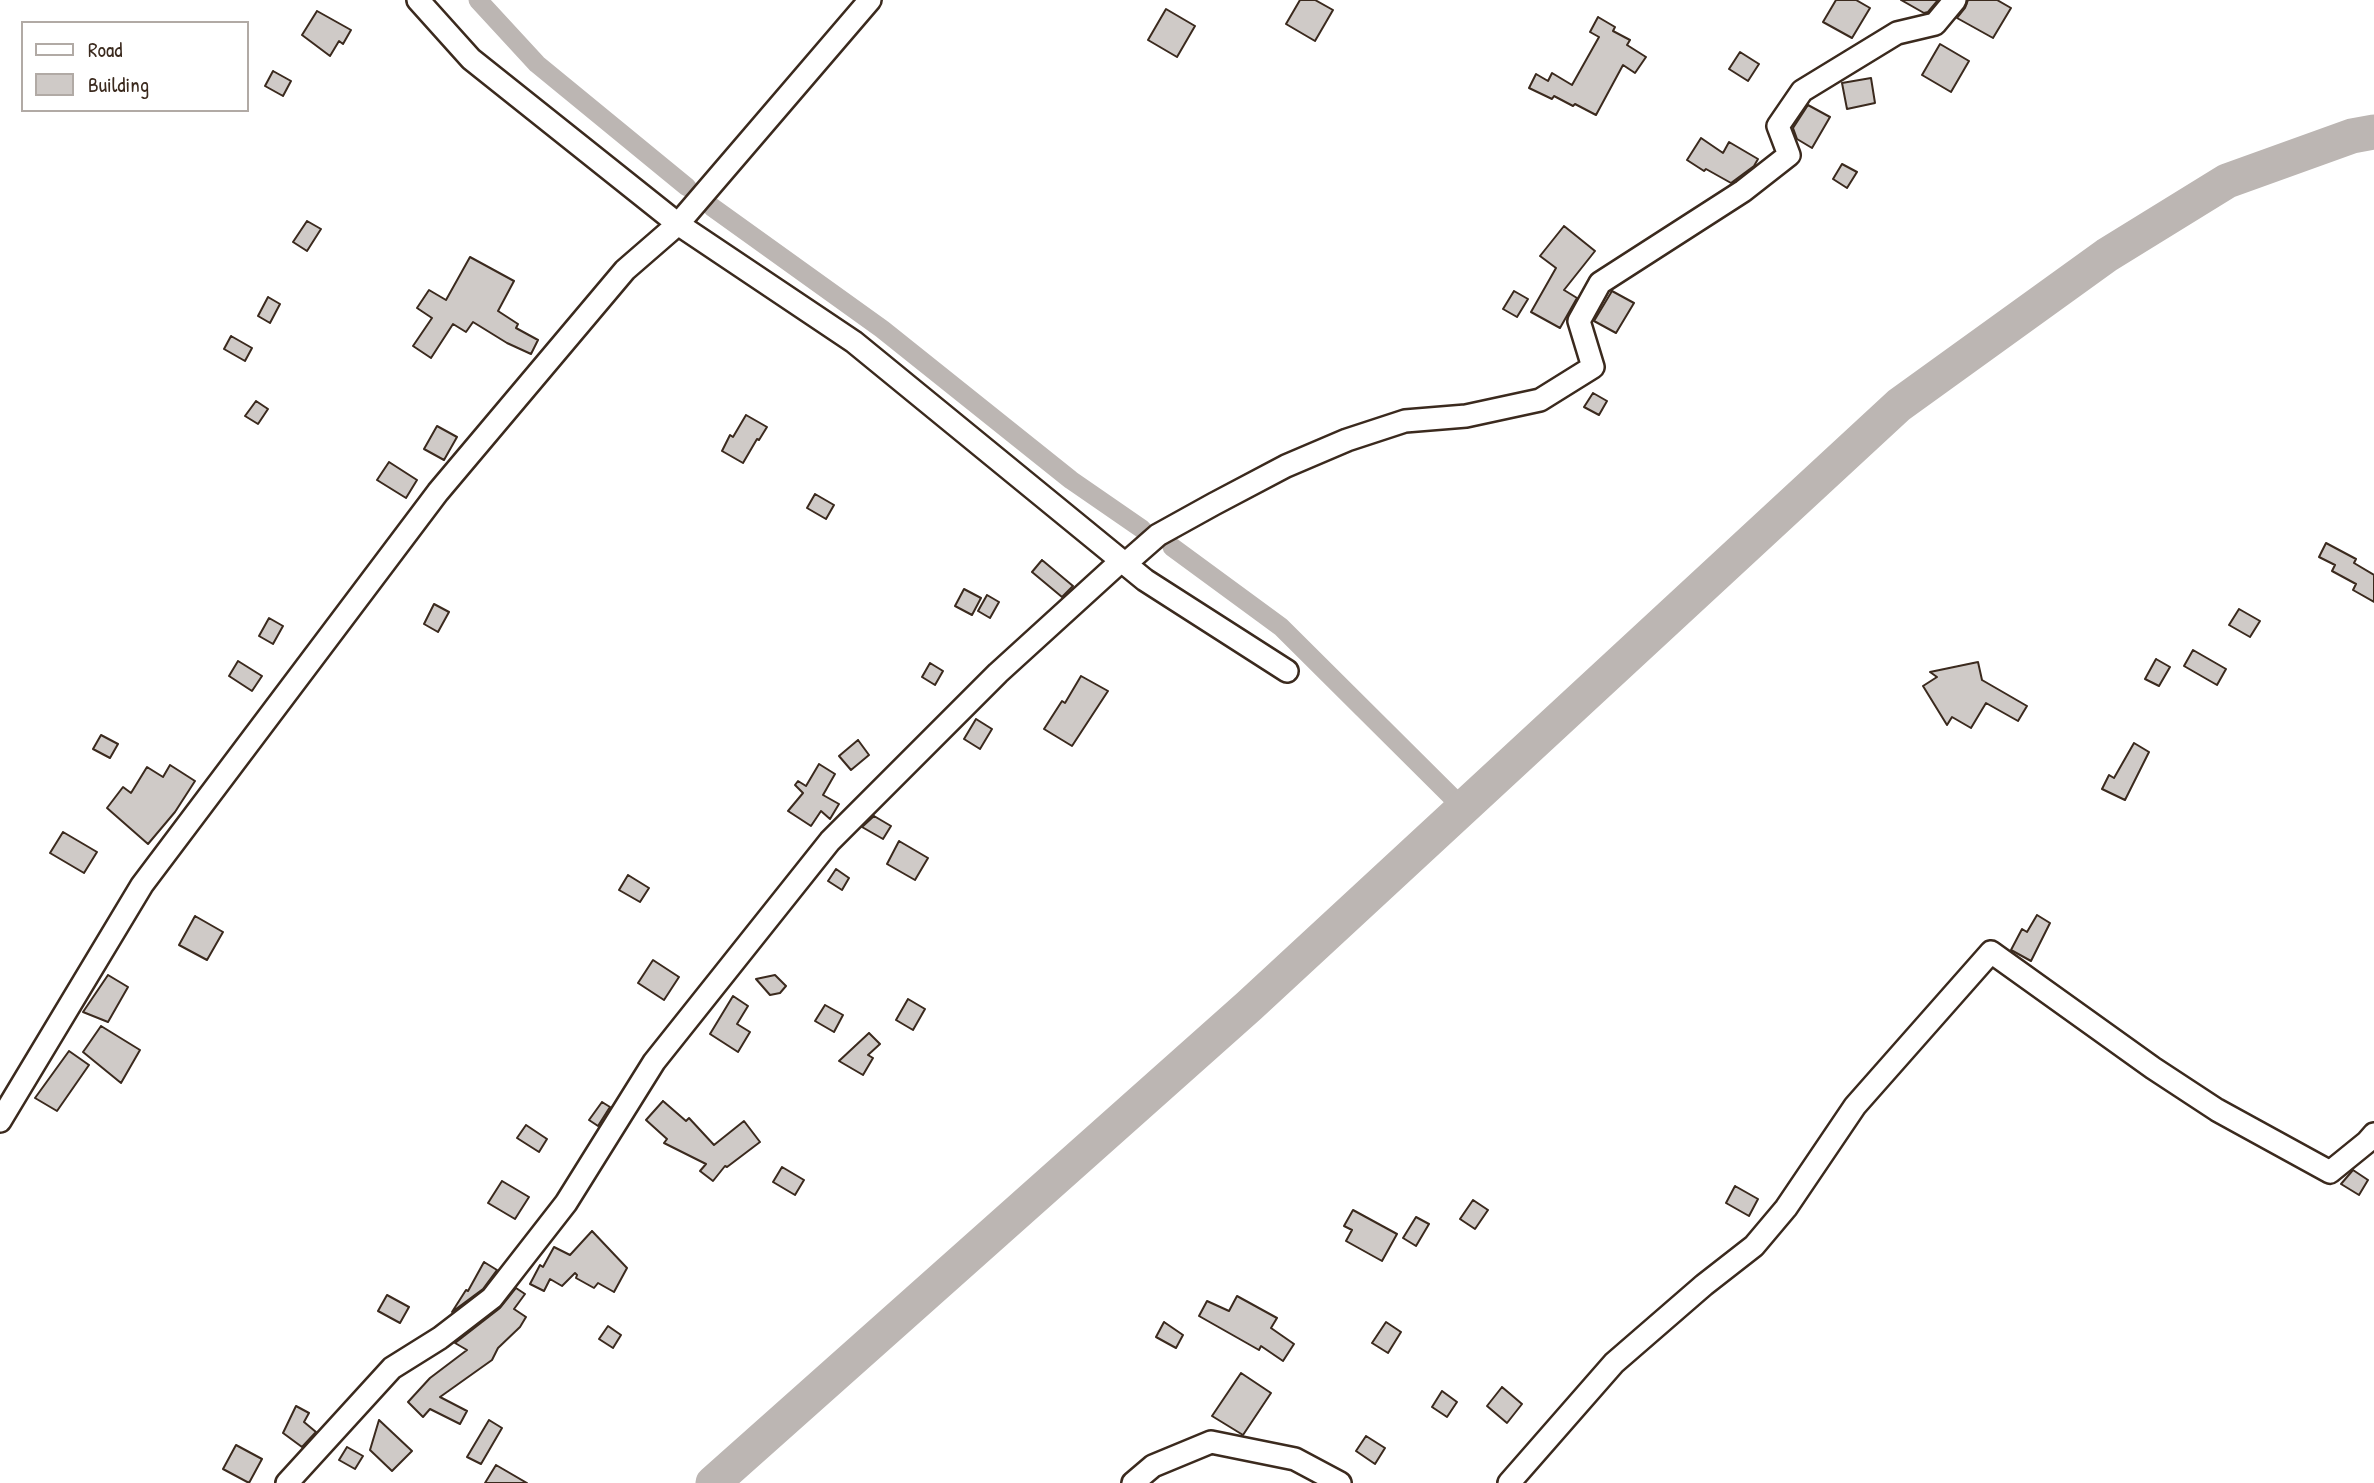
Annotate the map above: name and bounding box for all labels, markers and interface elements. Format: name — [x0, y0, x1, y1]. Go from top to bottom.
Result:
legend — [21, 21, 248, 112]
text: Road — [88, 35, 122, 64]
text: Building — [88, 70, 149, 99]

